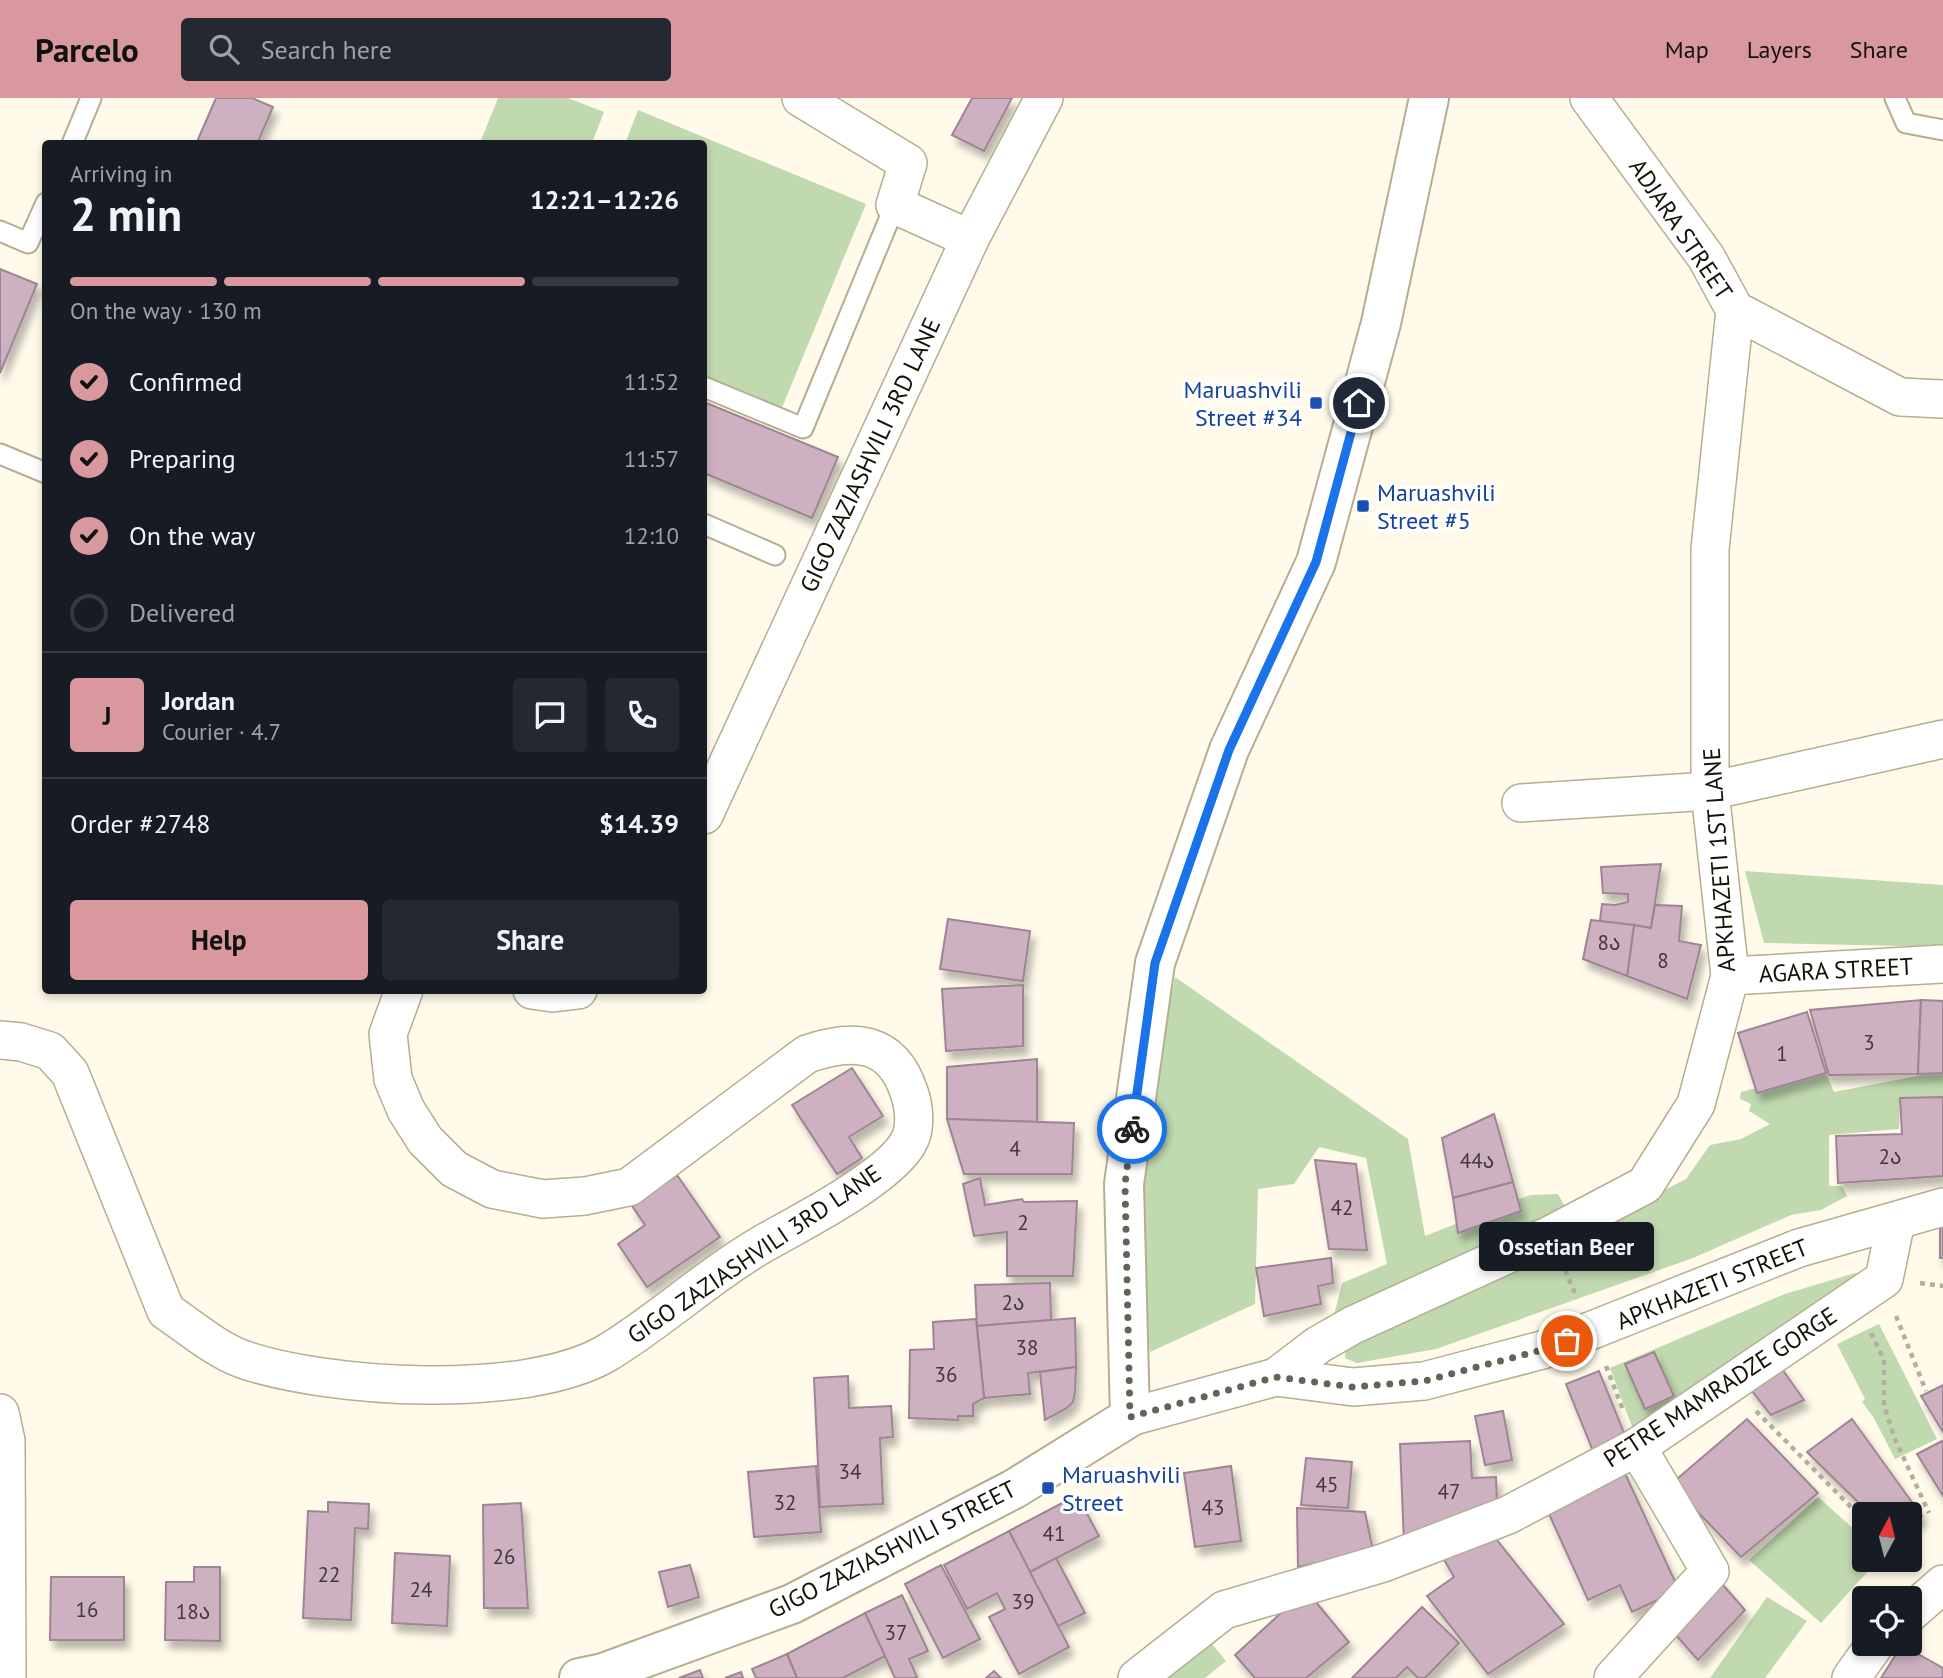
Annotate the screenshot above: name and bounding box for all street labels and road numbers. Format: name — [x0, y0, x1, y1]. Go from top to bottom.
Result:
street label: ADJARA STREET — [1622, 153, 1740, 305]
street label: GIGO ZAZIASHVILI 3RD LANE — [793, 313, 947, 597]
street label: APKHAZETI 1ST LANE — [1696, 747, 1742, 973]
street label: AGARA STREET — [1758, 950, 1914, 990]
street label: GIGO ZAZIASHVILI 3RD LANE — [621, 1157, 887, 1351]
street label: APKHAZETI STREET — [1612, 1231, 1812, 1337]
street label: PETRE MAMRADZE GORGE — [1597, 1300, 1843, 1474]
street label: GIGO ZAZIASHVILI STREET — [763, 1473, 1021, 1625]

